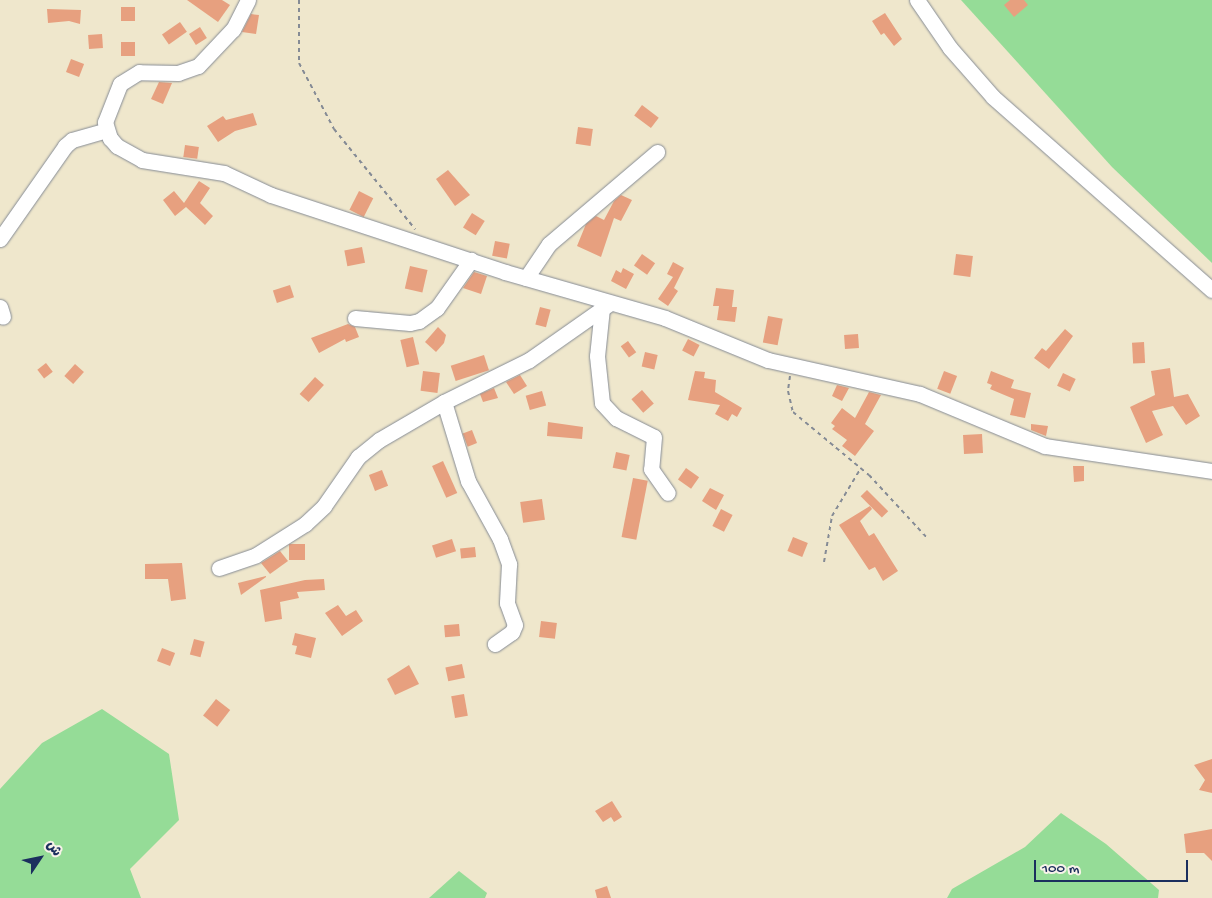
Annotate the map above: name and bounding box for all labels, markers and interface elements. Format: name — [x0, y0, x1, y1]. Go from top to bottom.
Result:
north arrow — [15, 833, 65, 883]
text: ش — [41, 838, 64, 860]
scale bar — [1037, 850, 1191, 882]
text: 100 m — [1042, 860, 1079, 878]

